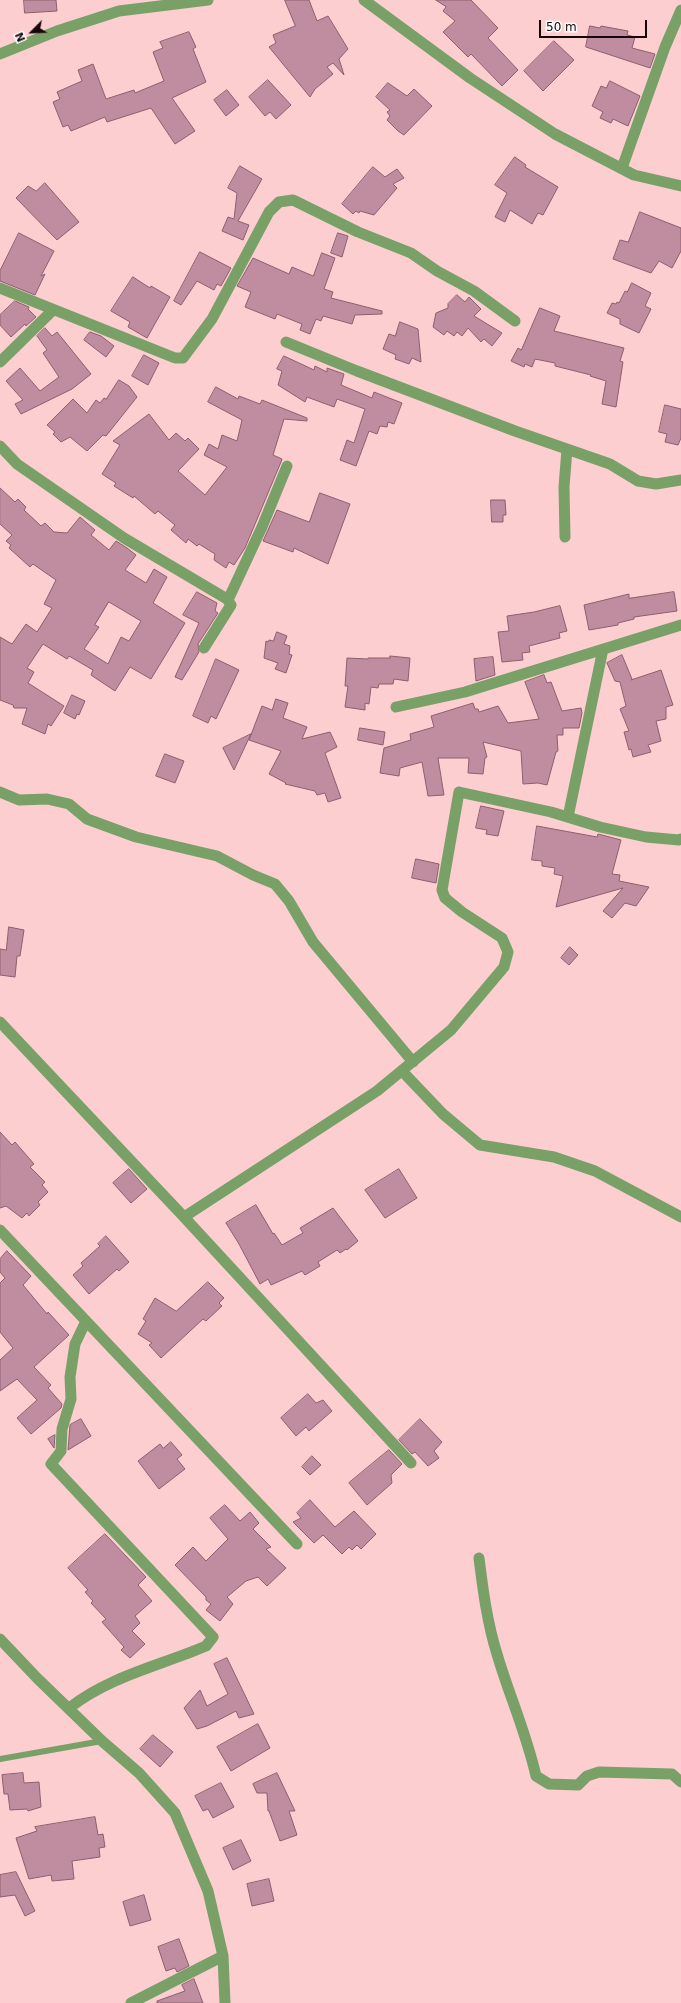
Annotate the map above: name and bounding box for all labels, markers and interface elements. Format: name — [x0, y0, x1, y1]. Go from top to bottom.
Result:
north arrow — [12, 12, 52, 52]
scale bar — [541, 12, 649, 38]
text: 50 m — [546, 20, 577, 34]
text: N — [13, 30, 28, 44]

